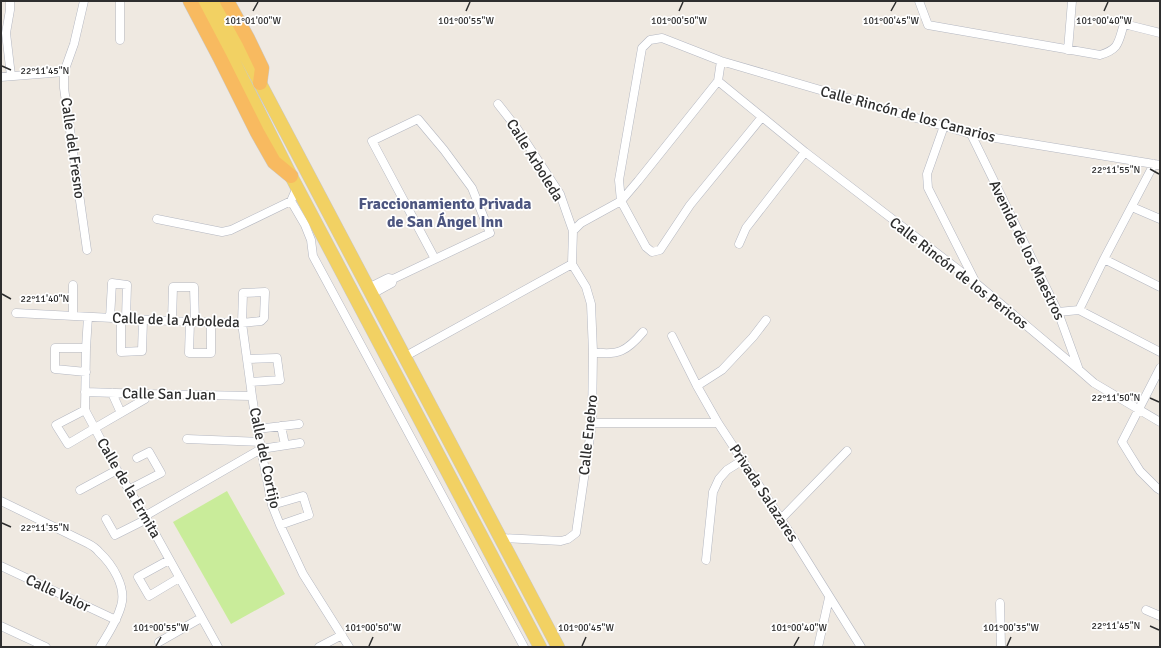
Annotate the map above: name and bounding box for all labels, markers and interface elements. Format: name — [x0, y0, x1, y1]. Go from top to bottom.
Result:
text: 101°01'00"W — [225, 15, 281, 27]
text: 101°00'55"W — [438, 15, 494, 27]
text: 101°00'50"W — [651, 15, 707, 27]
text: 101°00'45"W — [863, 15, 919, 27]
text: 101°00'40"W — [1076, 15, 1132, 27]
text: 22°11'45"N — [21, 65, 69, 77]
street label: Calle Rincón de los Canarios — [818, 82, 998, 146]
street label: Calle del Fresno — [57, 96, 89, 200]
street label: Calle Arboleda — [503, 116, 567, 204]
text: 22°11'55"N — [1092, 164, 1140, 176]
street label: Avenida de los Maestros — [985, 177, 1069, 323]
district label: Fraccionamiento Privada de San Ángel Inn — [358, 194, 532, 232]
street label: Calle Rincón de los Pericos — [886, 213, 1032, 333]
text: 22°11'40"N — [21, 293, 69, 305]
street label: Calle de la Arboleda — [112, 309, 240, 331]
street label: Calle San Juan — [122, 384, 216, 404]
text: 22°11'50"N — [1092, 392, 1140, 404]
street label: Calle Enebro — [575, 394, 601, 476]
street label: Calle del Cortijo — [245, 406, 285, 510]
street label: Calle de la Ermita — [93, 435, 165, 541]
street label: Privada Salazares — [726, 441, 802, 546]
text: 22°11'35"N — [21, 522, 69, 534]
street label: Calle Valor — [23, 570, 94, 616]
text: 22°11'45"N — [1092, 620, 1140, 632]
text: 101°00'55"W — [133, 622, 189, 634]
text: 101°00'50"W — [345, 622, 401, 634]
text: 101°00'45"W — [558, 622, 614, 634]
text: 101°00'40"W — [771, 622, 827, 634]
text: 101°00'35"W — [983, 622, 1039, 634]

